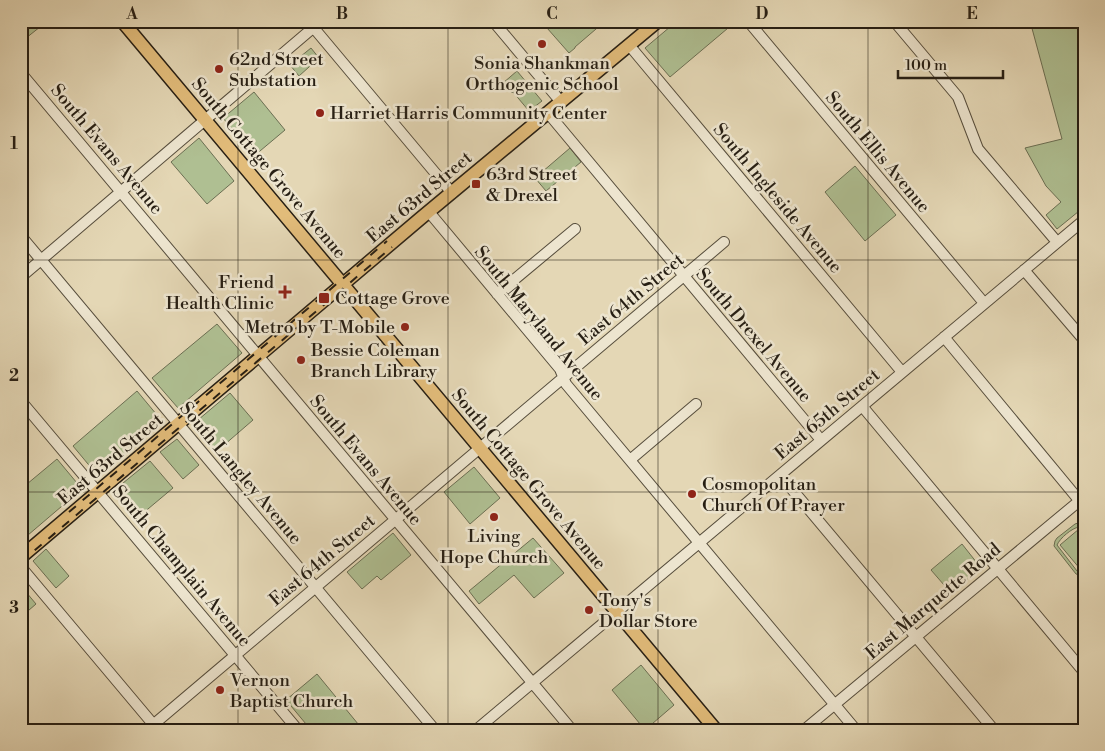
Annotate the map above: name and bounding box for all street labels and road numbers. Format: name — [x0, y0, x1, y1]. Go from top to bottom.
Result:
street label: South Cottage Grove Avenue — [186, 73, 351, 264]
street label: South Evans Avenue — [45, 79, 168, 219]
street label: South Ellis Avenue — [820, 87, 935, 218]
street label: South Ingleside Avenue — [708, 118, 847, 278]
street label: East 63rd Street — [362, 146, 477, 248]
street label: South Maryland Avenue — [469, 241, 608, 405]
street label: East 64th Street — [574, 248, 690, 350]
street label: South Drexel Avenue — [691, 263, 817, 407]
street label: East 65th Street — [770, 363, 885, 465]
street label: South Cottage Grove Avenue — [446, 384, 611, 575]
street label: South Evans Avenue — [304, 390, 427, 530]
street label: South Langley Avenue — [174, 397, 307, 549]
street label: East 63rd Street — [53, 408, 168, 510]
street label: South Champlain Avenue — [107, 481, 256, 652]
street label: East 64th Street — [265, 509, 381, 611]
street label: East Marquette Road — [861, 537, 1006, 665]

